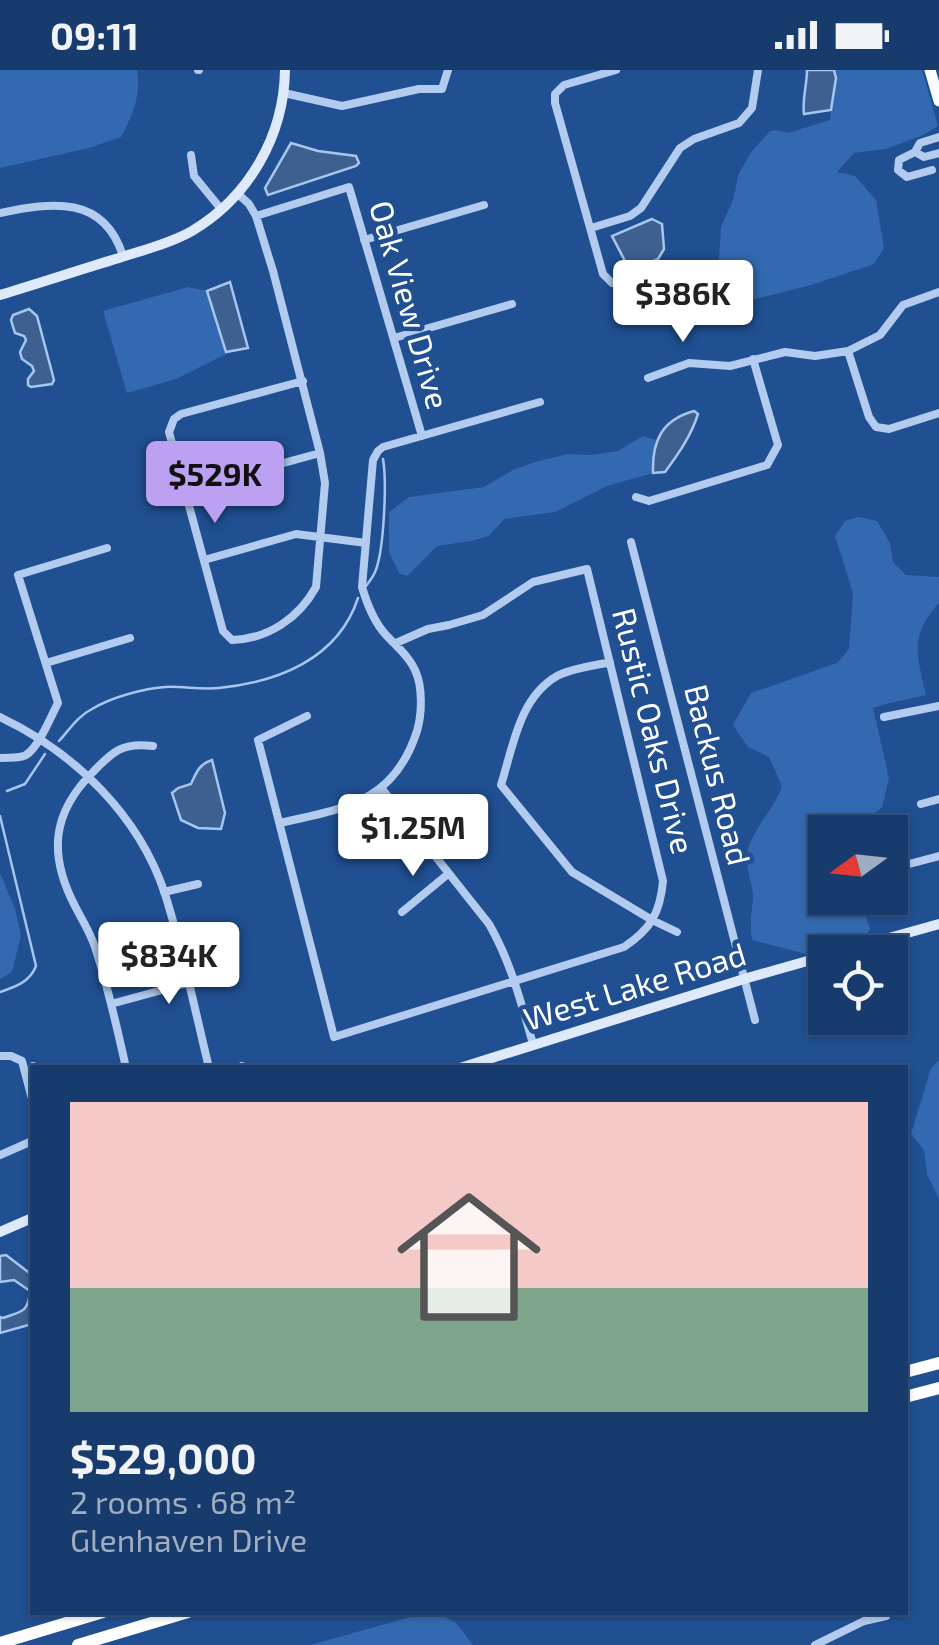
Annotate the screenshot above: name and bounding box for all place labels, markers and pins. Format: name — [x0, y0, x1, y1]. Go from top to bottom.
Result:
pin: $386K — [613, 260, 753, 345]
pin: $529K — [145, 441, 285, 526]
pin: $1.25M — [332, 794, 494, 879]
pin: $834K — [99, 922, 239, 1007]

